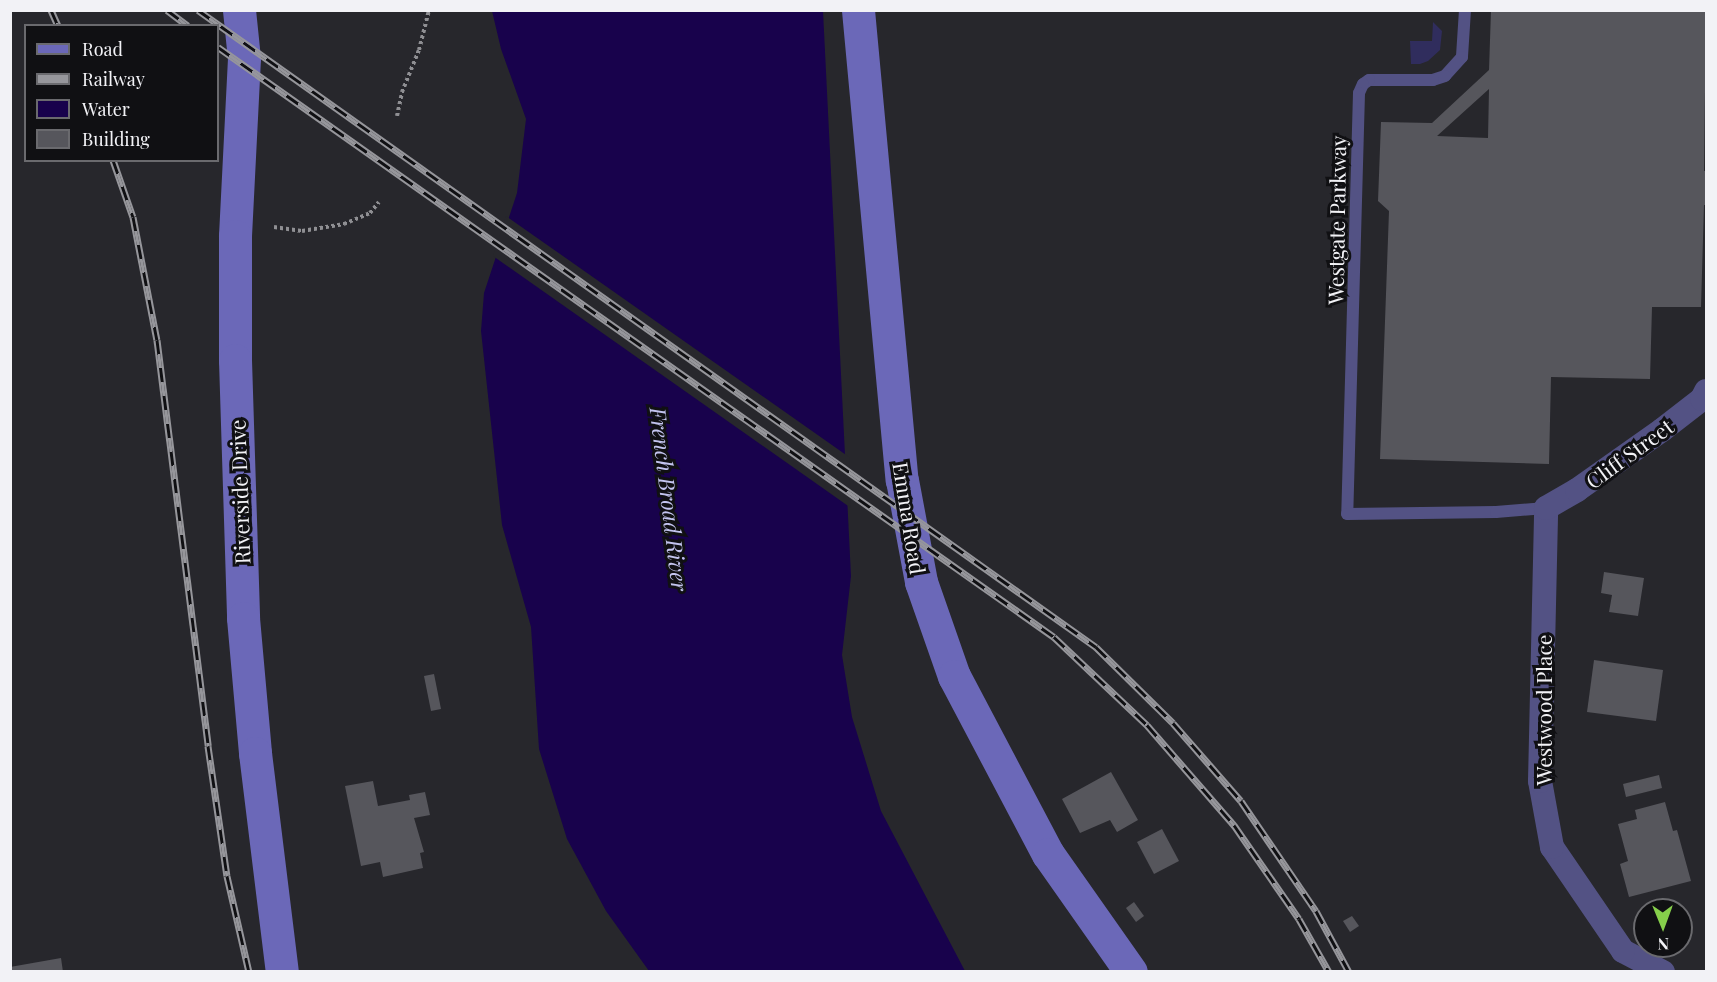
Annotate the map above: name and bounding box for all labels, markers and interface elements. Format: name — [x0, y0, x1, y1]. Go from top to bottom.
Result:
legend — [24, 24, 219, 162]
text: Road — [82, 37, 123, 61]
text: Railway — [82, 67, 145, 91]
text: Water — [82, 97, 130, 121]
text: Building — [82, 127, 150, 151]
street label: Westgate Parkway — [1322, 135, 1350, 305]
water label: French Broad River — [645, 406, 693, 592]
street label: Cliff Street — [1580, 413, 1678, 493]
street label: Riverside Drive — [224, 419, 254, 565]
street label: Emma Road — [889, 460, 931, 576]
street label: Westwood Place — [1530, 635, 1556, 785]
north arrow — [1633, 898, 1693, 958]
text: N — [1657, 934, 1669, 955]

